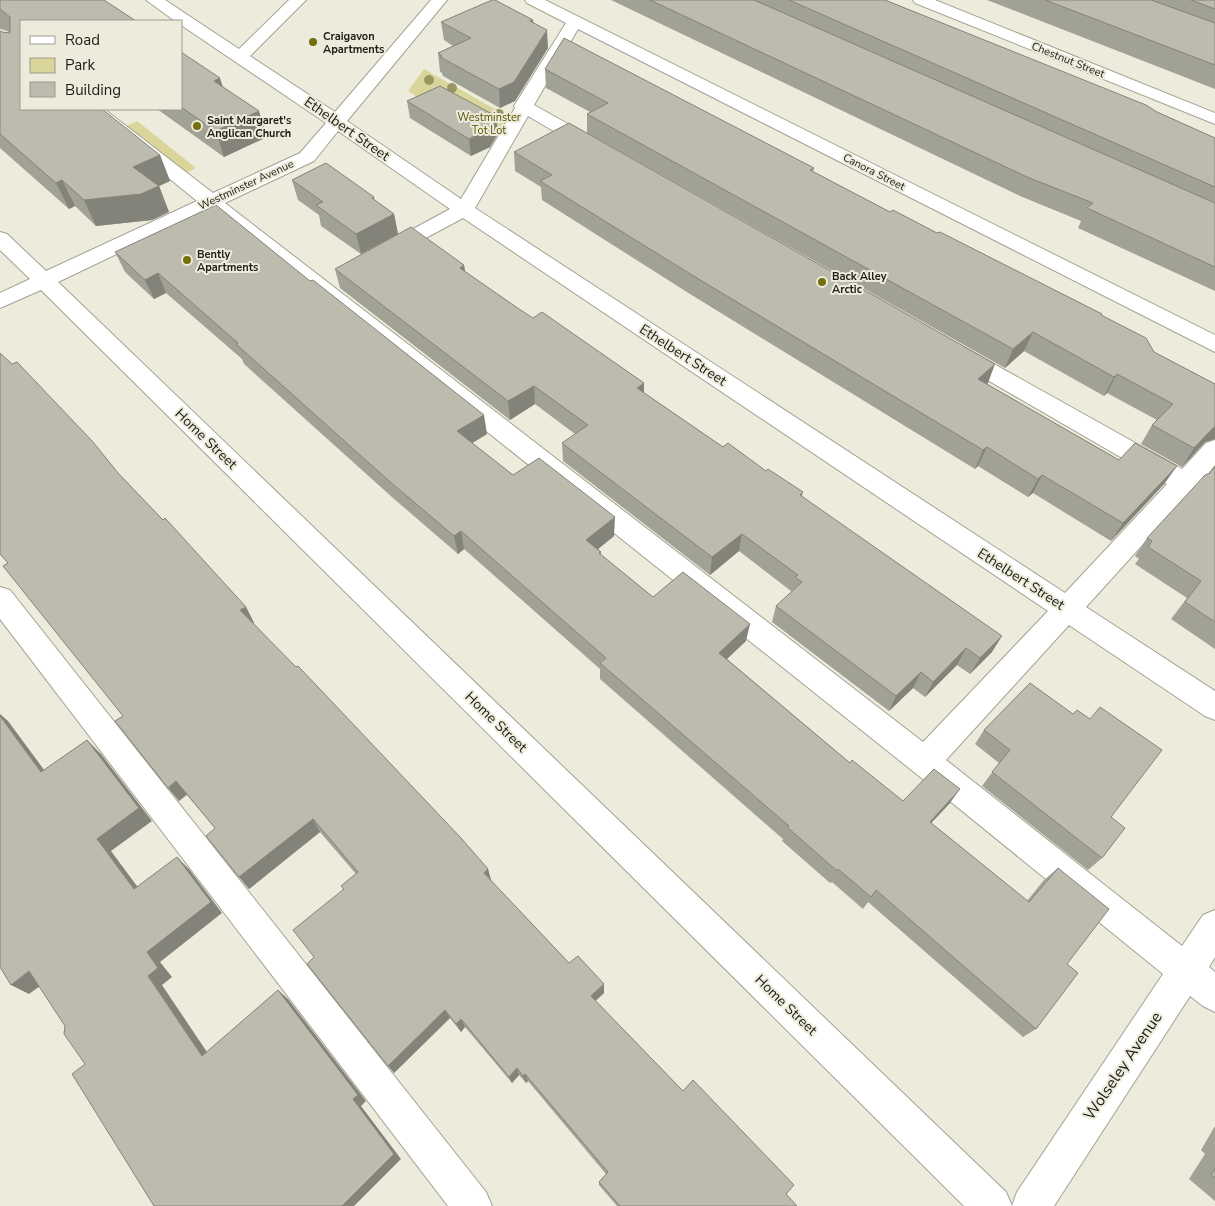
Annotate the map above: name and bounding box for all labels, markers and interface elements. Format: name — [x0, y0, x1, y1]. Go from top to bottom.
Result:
legend — [20, 20, 182, 110]
place label: Craigavon Apartments — [323, 29, 384, 57]
text: Road — [65, 30, 100, 50]
marker: Craigavon Apartments — [307, 36, 319, 48]
street label: Chestnut Street — [1029, 38, 1107, 82]
text: Park — [65, 55, 95, 75]
text: Building — [65, 80, 121, 100]
street label: Ethelbert Street — [300, 92, 394, 166]
park label: Westminster Tot Lot — [457, 110, 521, 138]
place label: Saint Margaret's Anglican Church — [207, 113, 291, 141]
marker: Saint Margaret's Anglican Church — [191, 120, 203, 132]
street label: Canora Street — [840, 150, 908, 194]
street label: Westminster Avenue — [196, 156, 296, 214]
place label: Bently Apartments — [197, 247, 258, 275]
marker: Bently Apartments — [181, 254, 193, 266]
place label: Back Alley Arctic — [832, 269, 887, 297]
marker: Back Alley Arctic — [816, 276, 828, 288]
street label: Ethelbert Street — [636, 320, 730, 390]
street label: Home Street — [171, 404, 241, 474]
street label: Ethelbert Street — [974, 544, 1068, 614]
street label: Home Street — [461, 687, 531, 757]
street label: Home Street — [751, 970, 821, 1040]
street label: Wolseley Avenue — [1079, 1007, 1167, 1125]

